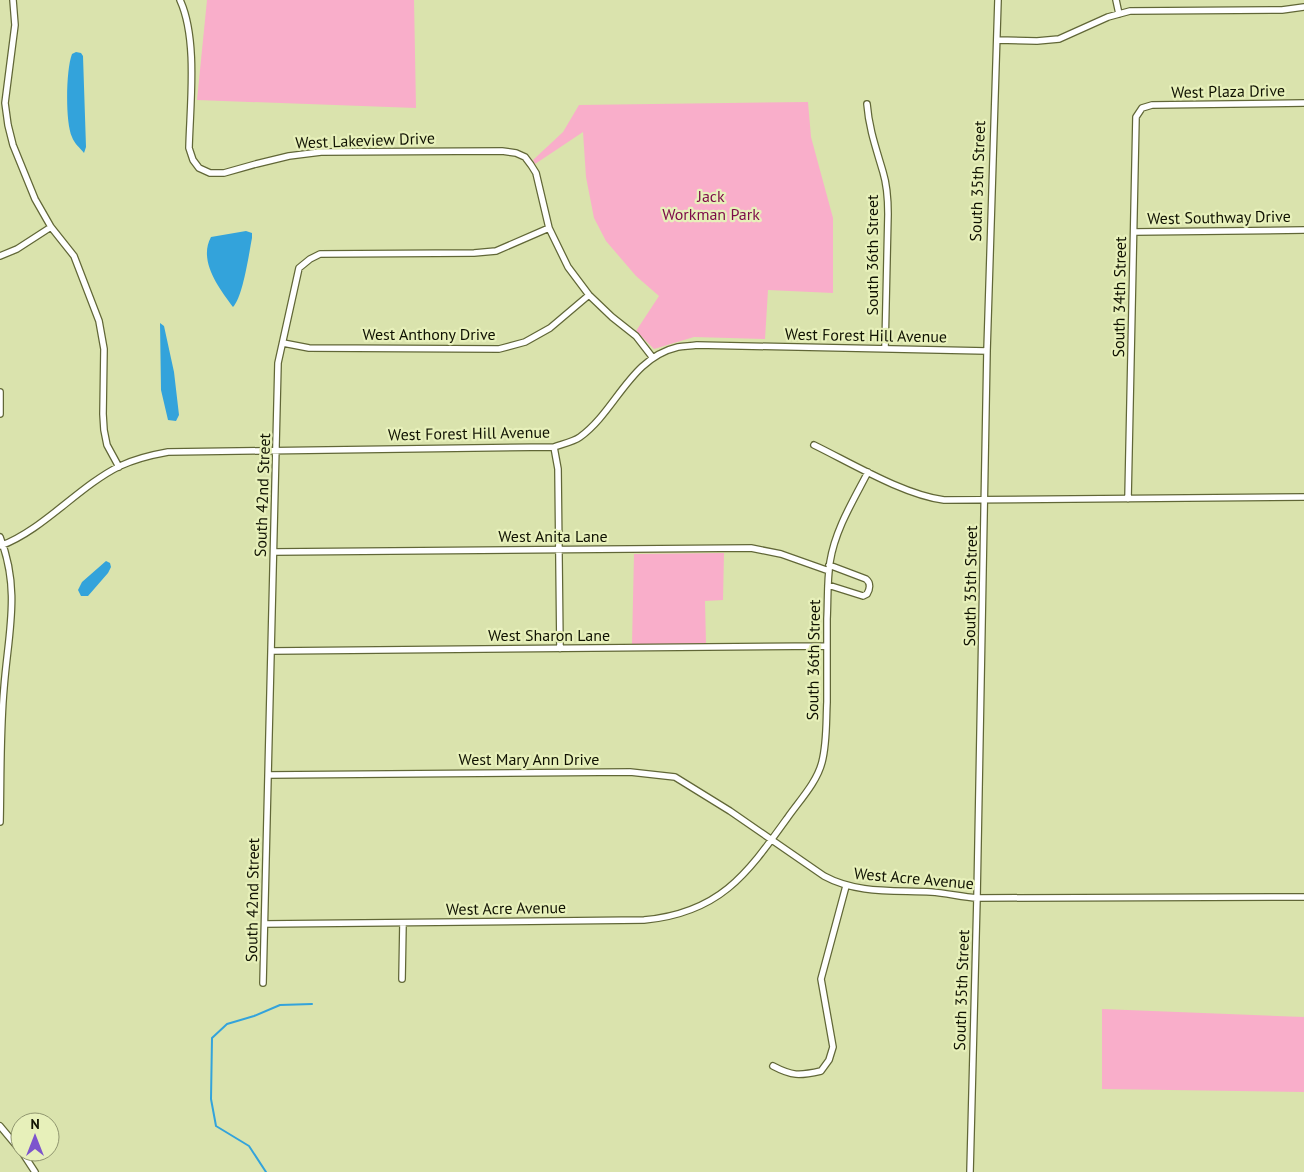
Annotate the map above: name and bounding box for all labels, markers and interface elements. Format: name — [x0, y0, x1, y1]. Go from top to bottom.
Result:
street label: West Plaza Drive — [1171, 80, 1285, 102]
street label: South 35th Street — [965, 120, 989, 242]
street label: West Lakeview Drive — [295, 128, 435, 152]
park label: Jack Workman Park — [662, 186, 760, 224]
street label: South 36th Street — [862, 194, 882, 315]
street label: West Southway Drive — [1147, 206, 1291, 228]
street label: South 34th Street — [1108, 236, 1130, 358]
street label: West Anthony Drive — [362, 324, 496, 344]
street label: West Forest Hill Avenue — [785, 324, 947, 346]
street label: West Forest Hill Avenue — [388, 422, 550, 444]
street label: South 42nd Street — [250, 432, 274, 557]
street label: South 35th Street — [959, 525, 981, 647]
street label: West Anita Lane — [498, 526, 608, 546]
street label: South 36th Street — [802, 599, 824, 721]
street label: West Sharon Lane — [488, 625, 610, 645]
street label: West Mary Ann Drive — [459, 749, 599, 769]
street label: South 42nd Street — [241, 837, 263, 962]
street label: West Acre Avenue — [853, 863, 975, 893]
street label: West Acre Avenue — [446, 897, 566, 919]
street label: South 35th Street — [949, 929, 973, 1051]
north arrow — [10, 1112, 60, 1162]
text: N — [30, 1115, 40, 1133]

